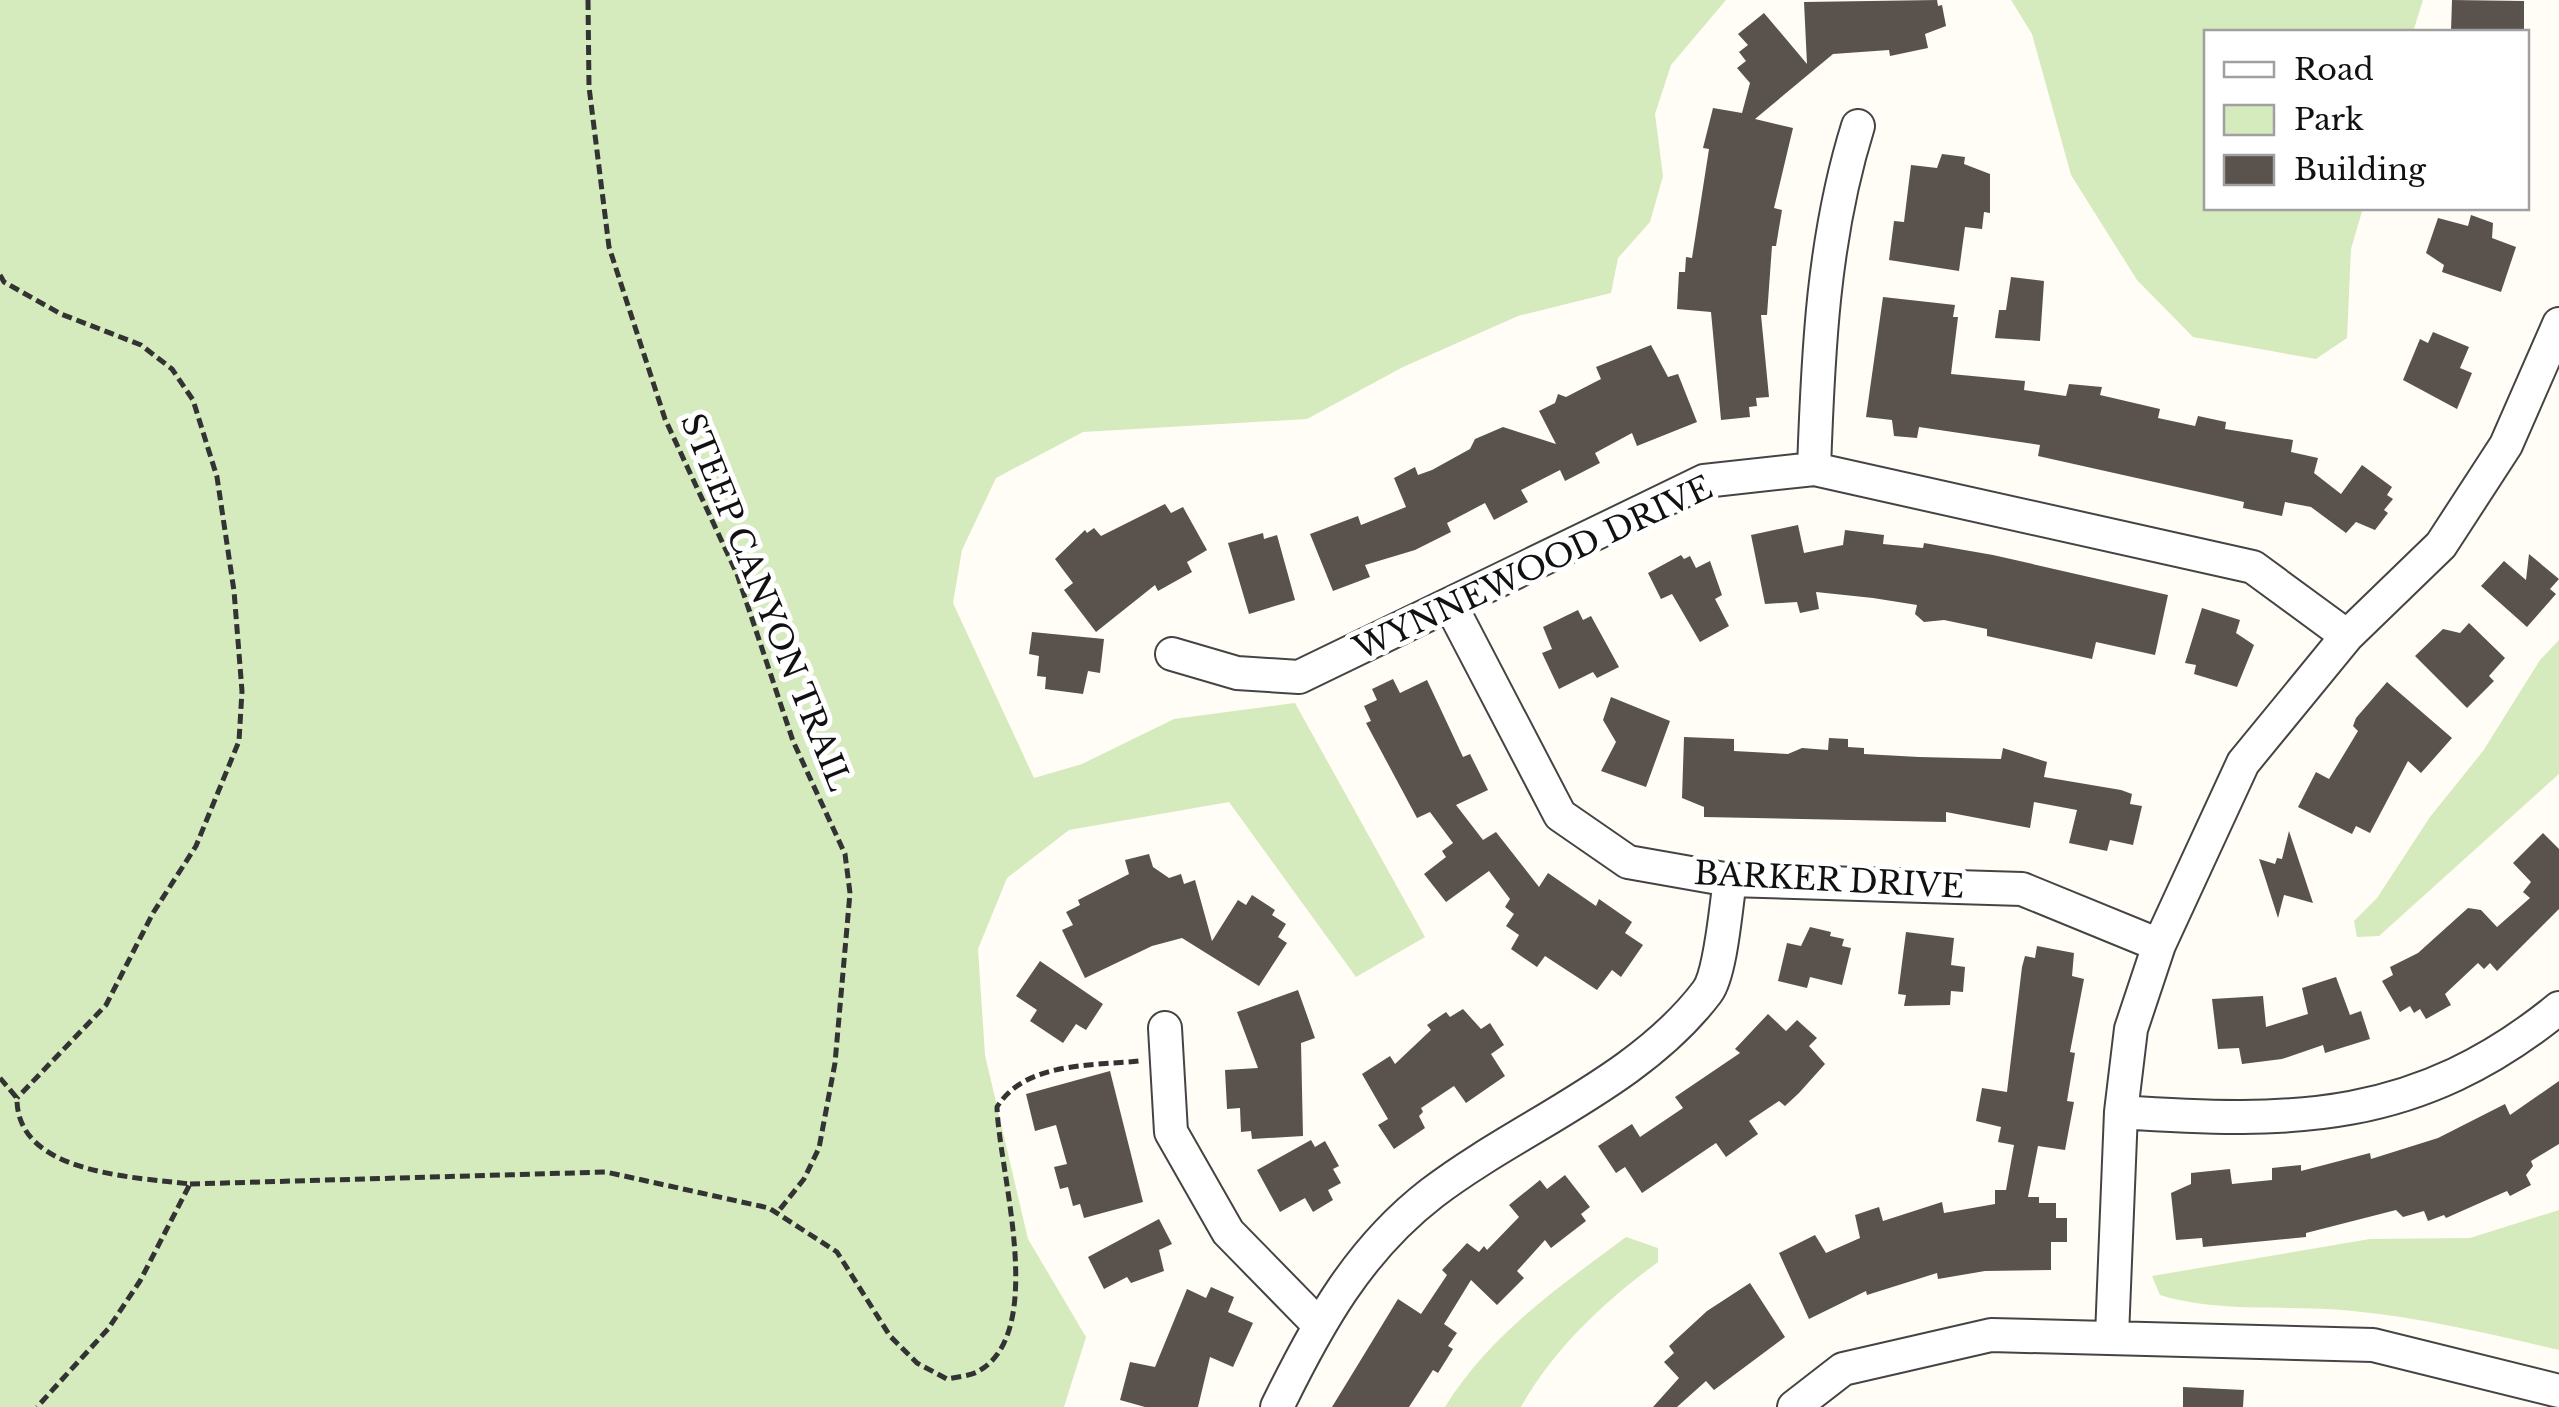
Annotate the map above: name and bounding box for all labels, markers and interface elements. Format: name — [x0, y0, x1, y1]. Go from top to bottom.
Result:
legend — [2204, 30, 2529, 210]
text: Road — [2294, 51, 2374, 88]
text: Park — [2294, 101, 2364, 138]
text: Building — [2294, 151, 2427, 188]
street label: STEEP CANYON TRAIL — [672, 408, 860, 796]
street label: WYNNEWOOD DRIVE — [1346, 467, 1719, 669]
street label: BARKER DRIVE — [1693, 853, 1965, 907]

